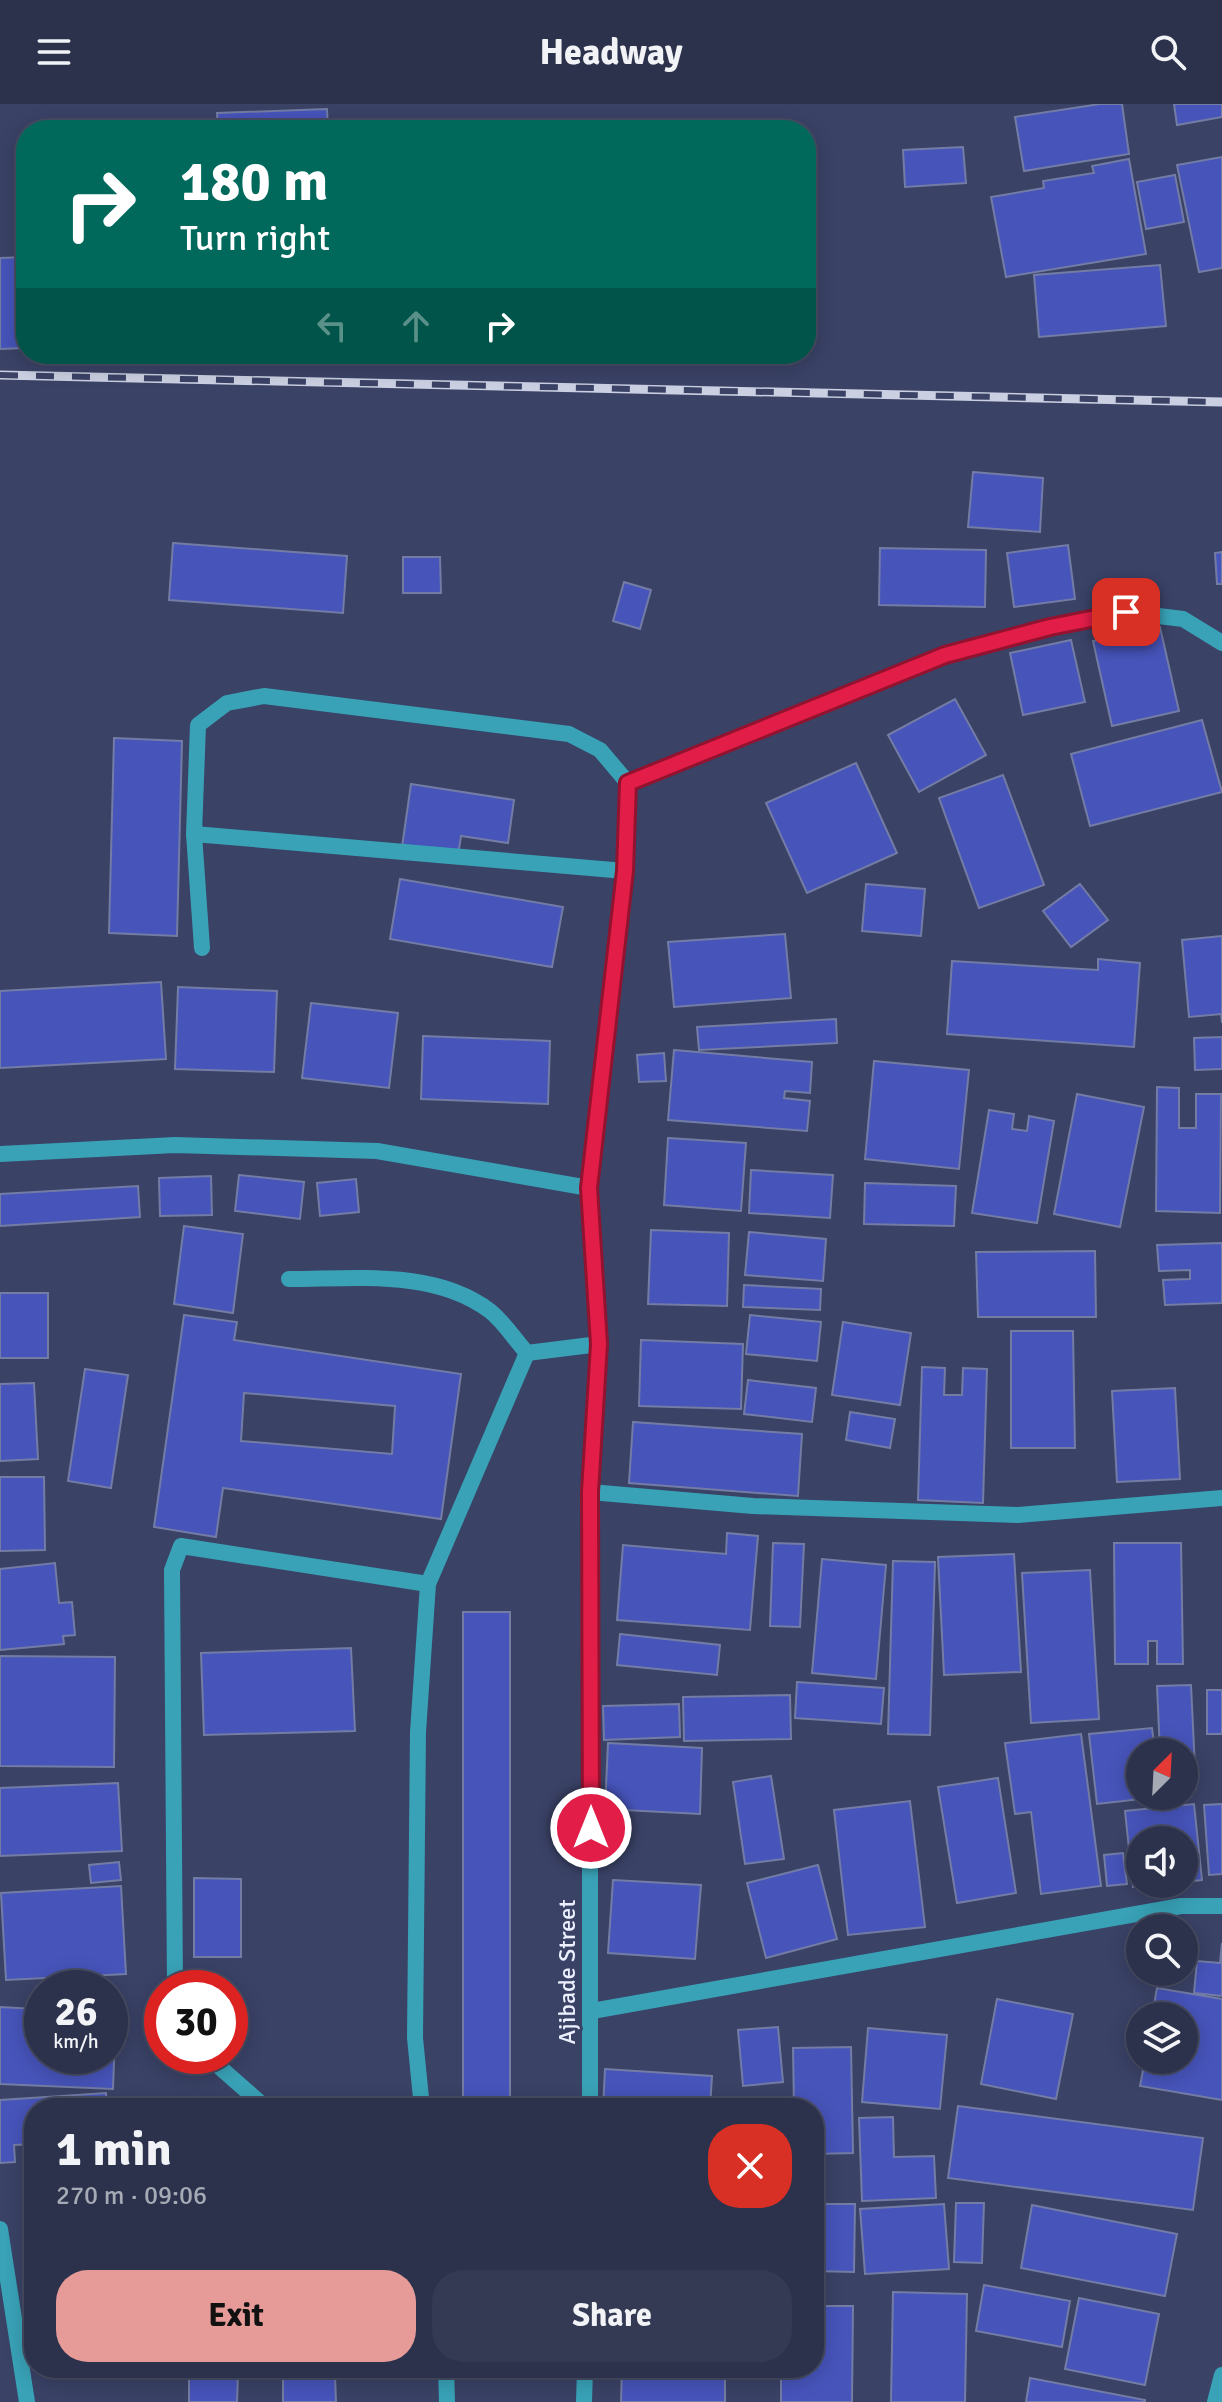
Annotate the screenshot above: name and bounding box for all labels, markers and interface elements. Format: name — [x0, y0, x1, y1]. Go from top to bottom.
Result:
icon: menu — [32, 30, 76, 74]
text: Headway — [539, 30, 683, 75]
icon: search — [1146, 30, 1190, 74]
text: 180 m — [180, 147, 328, 216]
icon: right — [48, 152, 152, 256]
text: Turn right — [180, 216, 330, 261]
icon: left — [310, 304, 354, 348]
icon: ahead — [394, 304, 438, 348]
icon: right — [478, 304, 522, 348]
pin — [1092, 578, 1160, 646]
icon: arrive — [1104, 590, 1148, 634]
north arrow — [1126, 1738, 1198, 1810]
map controls — [1126, 1738, 1198, 2074]
position arrow — [549, 1786, 633, 1870]
button: sound — [1126, 1826, 1198, 1898]
street label: Ajibade Street — [552, 1899, 582, 2045]
button: search — [1126, 1914, 1198, 1986]
speed limit sign: 30 — [144, 1970, 248, 2074]
text: 26 — [54, 1987, 98, 2037]
button: layers — [1126, 2002, 1198, 2074]
text: km/h — [53, 2029, 99, 2054]
text: 1 min — [56, 2120, 172, 2179]
button: close — [708, 2124, 792, 2208]
text: 270 m · 09:06 — [56, 2180, 207, 2212]
button: Exit — [56, 2270, 416, 2362]
button: Share — [432, 2270, 792, 2362]

